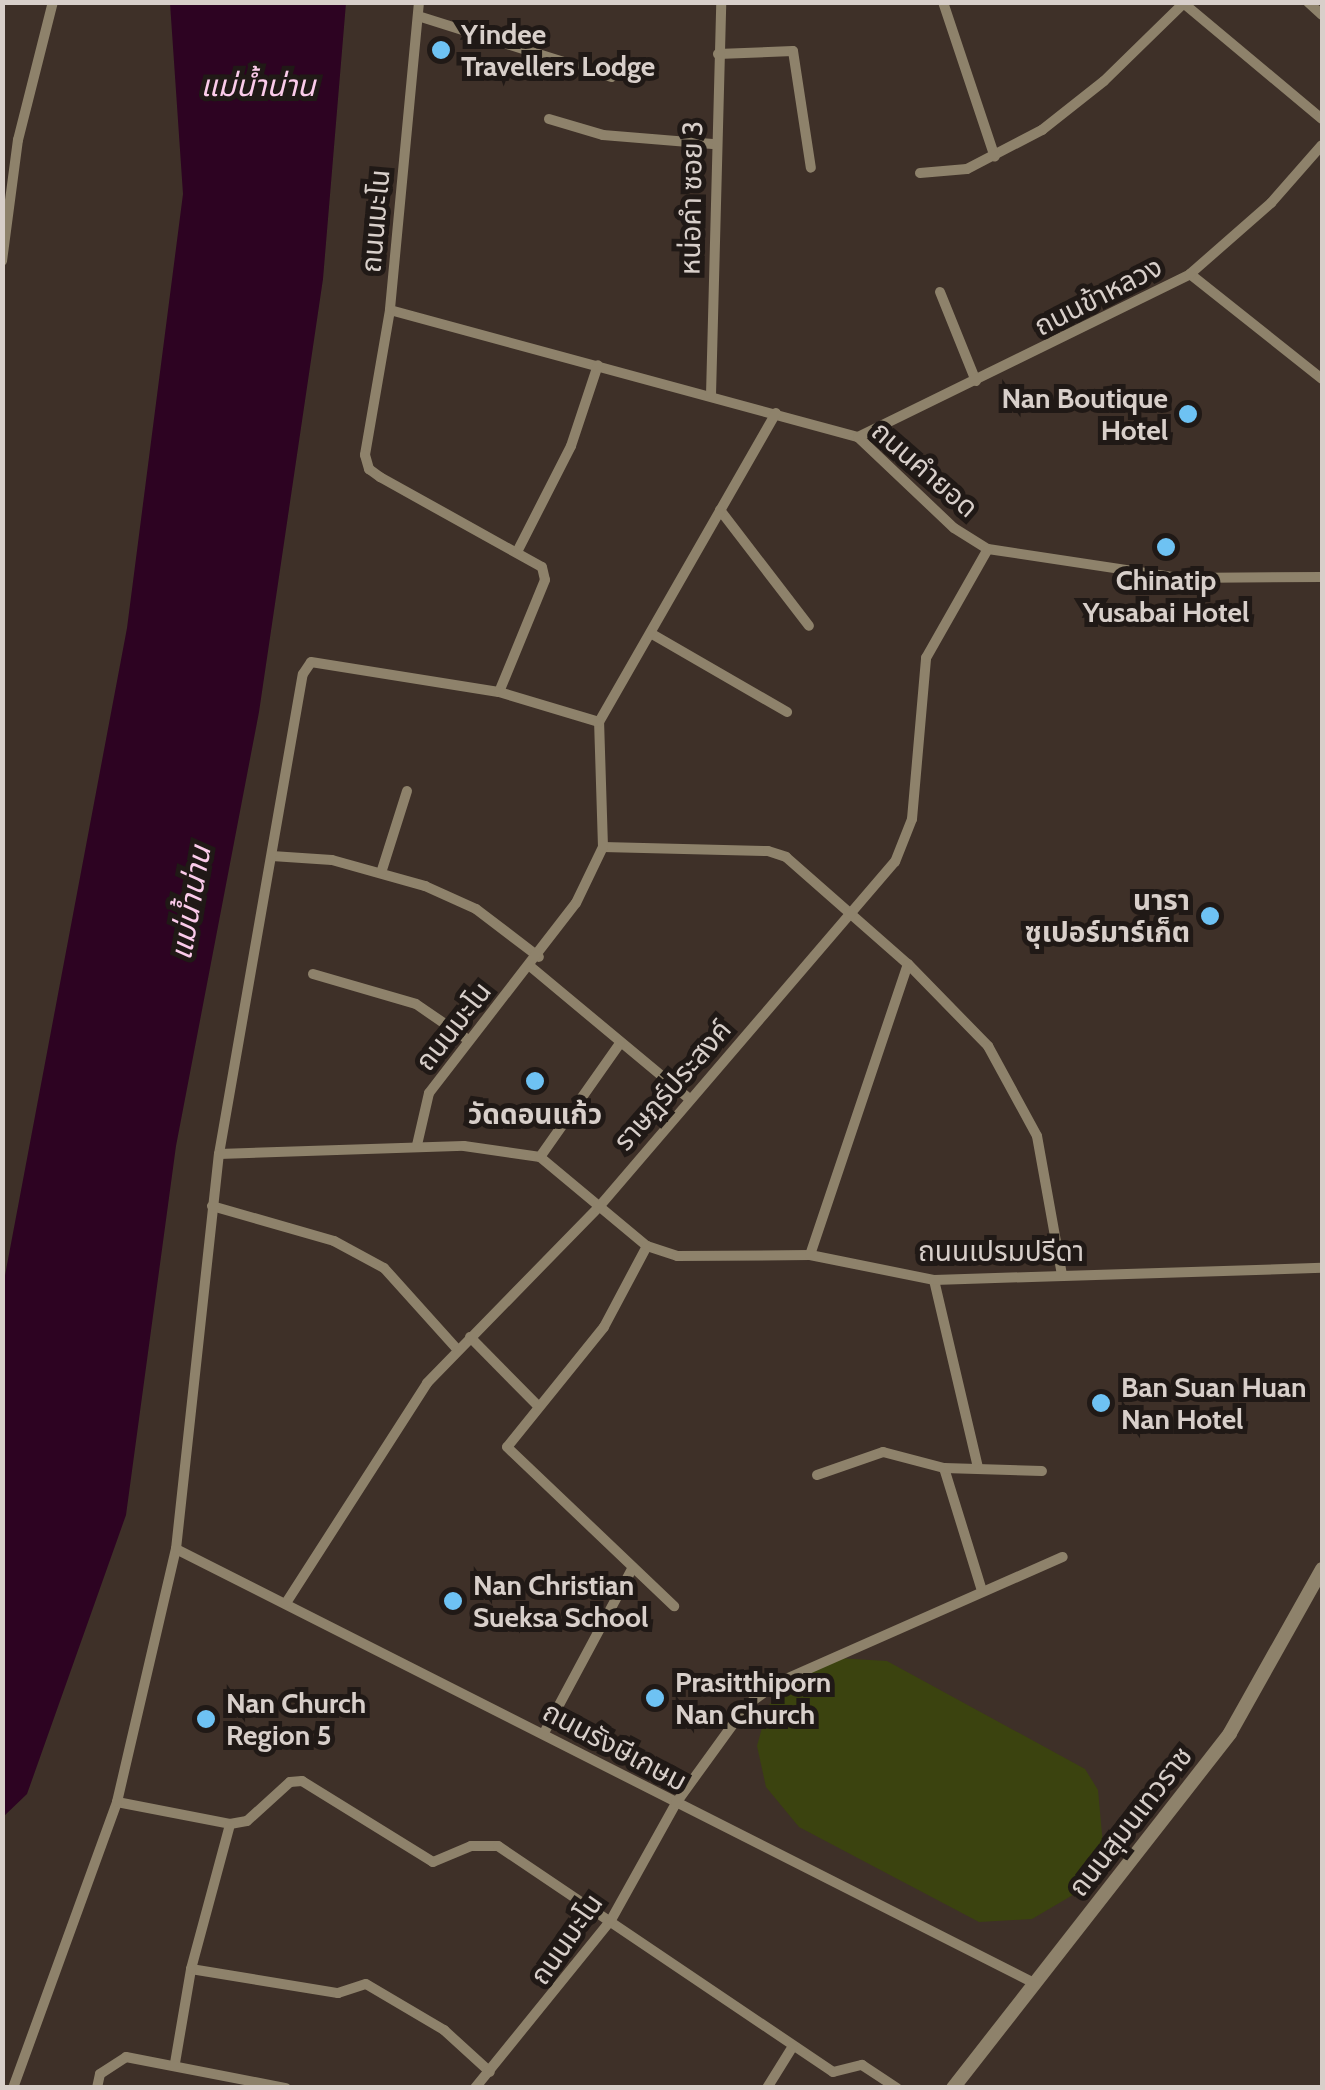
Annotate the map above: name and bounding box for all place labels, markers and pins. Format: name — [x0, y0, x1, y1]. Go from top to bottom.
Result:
place label: Yindee Travellers Lodge — [461, 17, 655, 83]
marker: Yindee Travellers Lodge — [430, 39, 452, 61]
place label: Nan Boutique Hotel — [1002, 381, 1168, 447]
marker: Nan Boutique Hotel — [1177, 403, 1199, 425]
marker: Chinatip Yusabai Hotel — [1155, 536, 1177, 558]
place label: Chinatip Yusabai Hotel — [1083, 563, 1249, 629]
place label: นารา ซุเปอร์มาร์เก็ต — [1025, 883, 1190, 949]
marker: นารา ซุเปอร์มาร์เก็ต — [1199, 905, 1221, 927]
marker: วัดดอนแก้ว — [524, 1070, 546, 1092]
place label: วัดดอนแก้ว — [468, 1097, 602, 1131]
place label: Ban Suan Huan Nan Hotel — [1121, 1370, 1306, 1436]
marker: Ban Suan Huan Nan Hotel — [1090, 1392, 1112, 1414]
place label: Nan Christian Sueksa School — [473, 1568, 648, 1634]
marker: Nan Christian Sueksa School — [442, 1590, 464, 1612]
place label: Prasitthiporn Nan Church — [675, 1665, 831, 1731]
place label: Nan Church Region 5 — [226, 1686, 366, 1752]
marker: Prasitthiporn Nan Church — [644, 1687, 666, 1709]
marker: Nan Church Region 5 — [195, 1708, 217, 1730]

